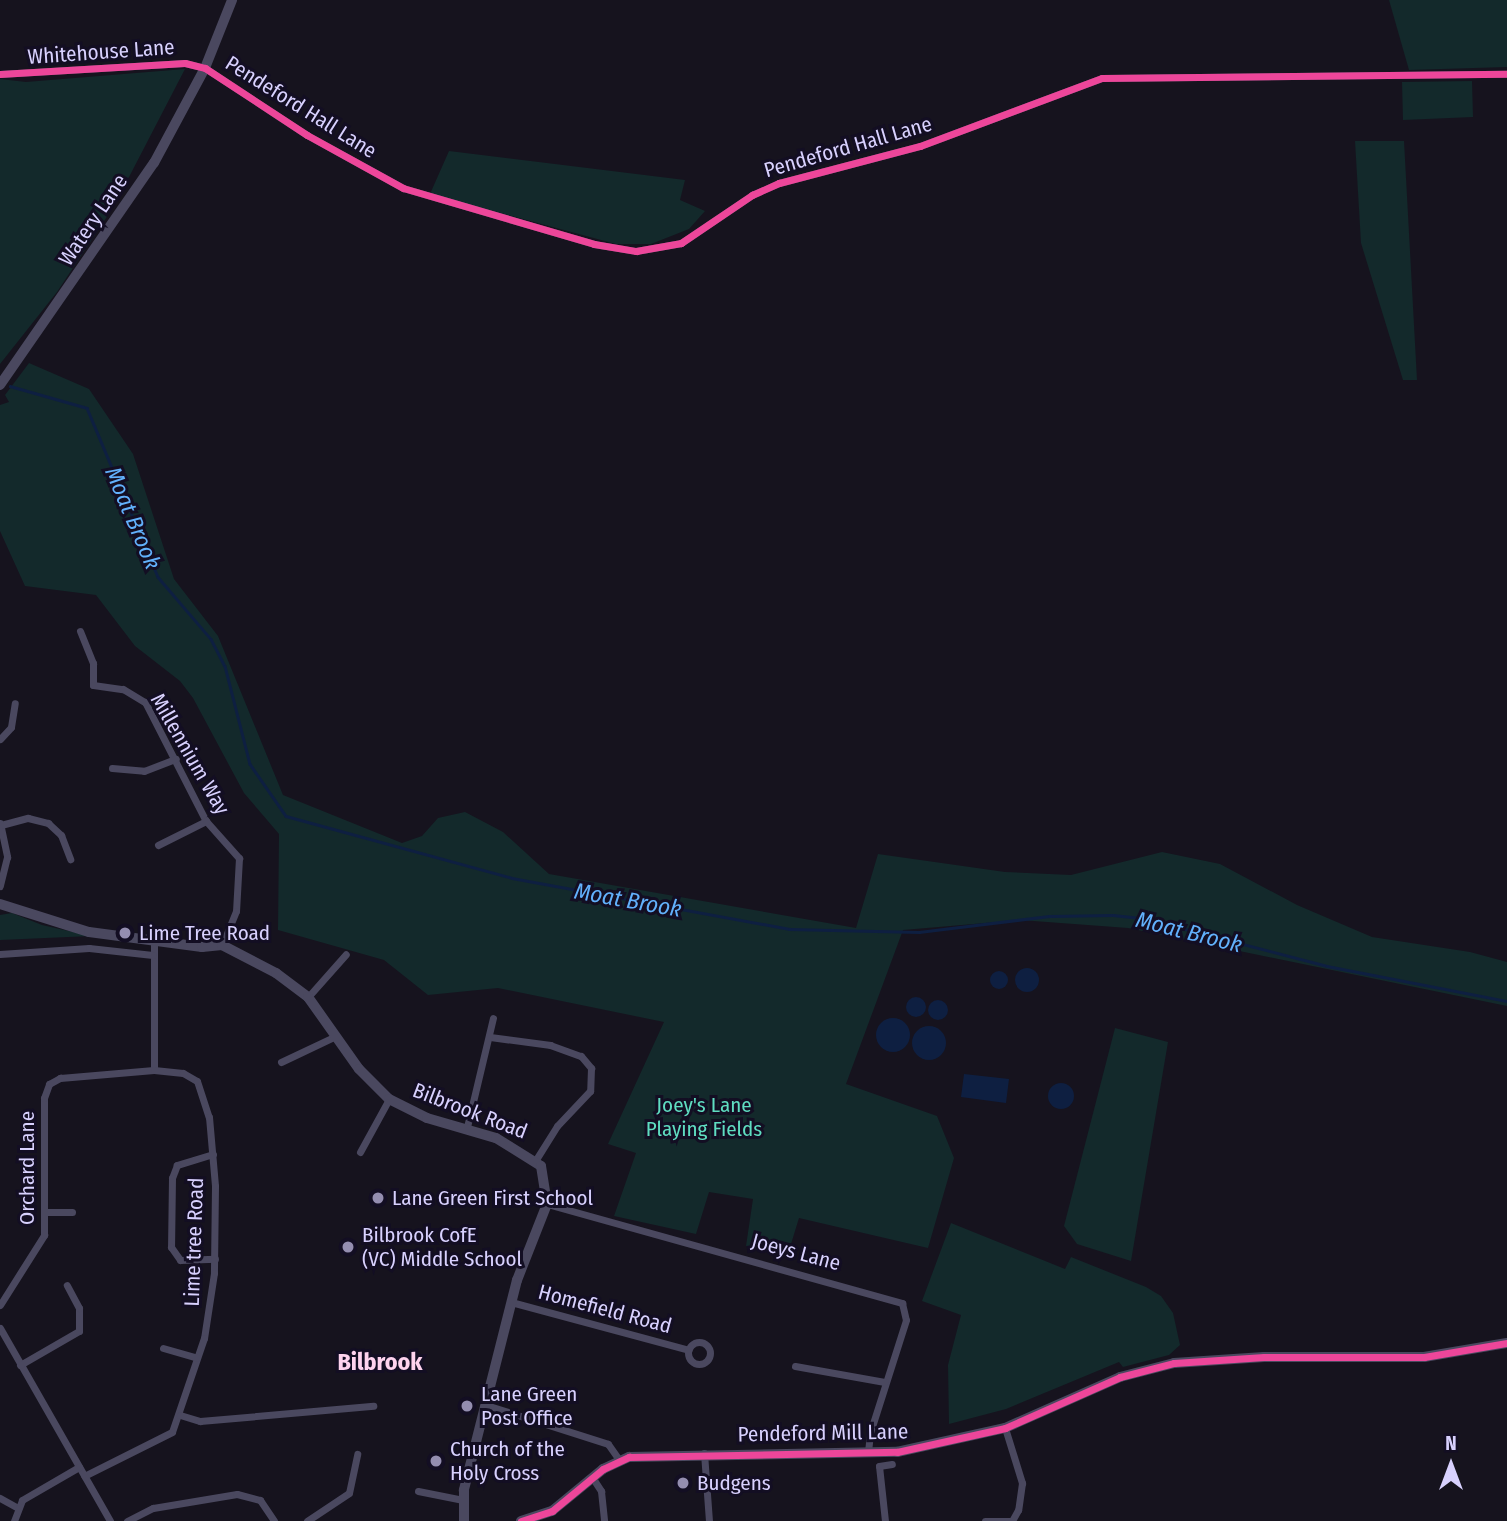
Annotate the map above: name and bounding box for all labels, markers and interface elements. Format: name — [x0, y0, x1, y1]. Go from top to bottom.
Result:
street label: Whitehouse Lane — [27, 34, 175, 70]
street label: Pendeford Hall Lane — [221, 50, 381, 164]
street label: Pendeford Hall Lane — [761, 111, 935, 183]
street label: Watery Lane — [53, 169, 133, 271]
water label: Moat Brook — [99, 463, 167, 573]
street label: Millennium Way — [145, 689, 235, 819]
water label: Moat Brook — [572, 877, 684, 923]
water label: Moat Brook — [1133, 905, 1245, 959]
place label: Lime Tree Road — [139, 920, 270, 946]
marker: Lime Tree Road — [117, 925, 133, 941]
street label: Bilbrook Road — [409, 1078, 531, 1144]
park label: Joey's Lane Playing Fields — [646, 1092, 762, 1142]
street label: Orchard Lane — [14, 1111, 40, 1225]
street label: Lime tree Road — [179, 1177, 209, 1307]
place label: Lane Green First School — [392, 1185, 593, 1211]
marker: Lane Green First School — [370, 1190, 386, 1206]
place label: Bilbrook CofE (VC) Middle School — [362, 1222, 522, 1272]
street label: Joeys Lane — [749, 1228, 843, 1276]
marker: Bilbrook CofE (VC) Middle School — [340, 1239, 356, 1255]
street label: Homefield Road — [536, 1279, 674, 1339]
district label: Bilbrook — [337, 1349, 423, 1377]
place label: Lane Green Post Office — [481, 1381, 577, 1431]
marker: Lane Green Post Office — [459, 1398, 475, 1414]
street label: Pendeford Mill Lane — [737, 1419, 909, 1447]
north arrow — [1416, 1430, 1486, 1500]
text: N — [1445, 1432, 1457, 1455]
place label: Church of the Holy Cross — [450, 1436, 565, 1486]
marker: Church of the Holy Cross — [428, 1453, 444, 1469]
place label: Budgens — [697, 1470, 771, 1496]
marker: Budgens — [675, 1475, 691, 1491]

